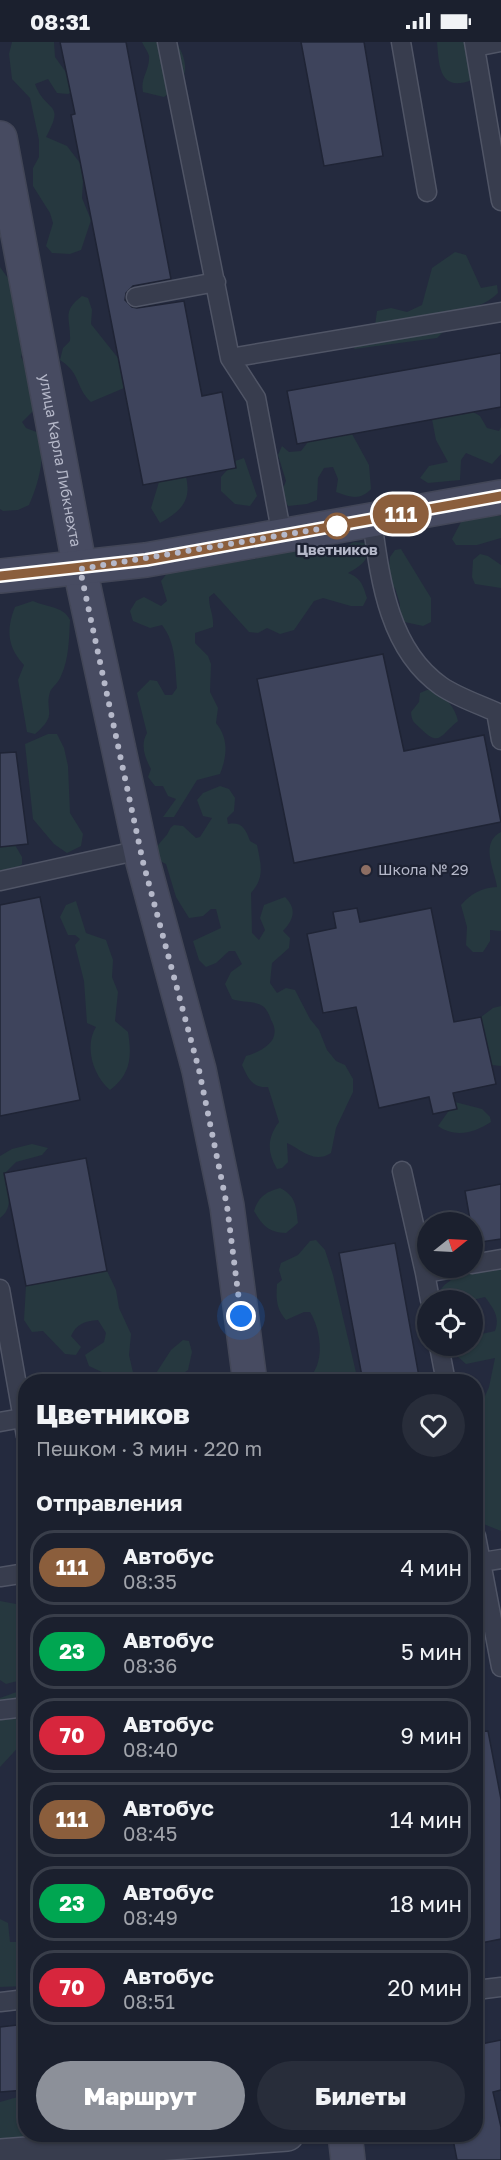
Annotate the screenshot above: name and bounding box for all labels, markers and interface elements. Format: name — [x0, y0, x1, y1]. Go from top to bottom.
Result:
text: 08:31 — [30, 8, 90, 35]
street label: улица Карла Либкнехта — [36, 372, 86, 548]
line badge: 111 — [366, 494, 436, 534]
text: 111 — [385, 501, 417, 527]
marker: Цветников — [324, 513, 350, 539]
place label: Цветников — [296, 540, 378, 558]
place label: Школа № 29 — [378, 860, 469, 878]
marker: Школа № 29 — [359, 863, 373, 877]
north arrow — [417, 1212, 483, 1278]
map controls — [417, 1212, 483, 1356]
button: locate — [417, 1290, 483, 1356]
your location — [226, 1301, 256, 1331]
button: heart — [402, 1394, 465, 1457]
text: Цветников — [36, 1397, 190, 1430]
text: Пешком · 3 мин · 220 m — [36, 1436, 262, 1460]
text: Отправления — [36, 1489, 182, 1516]
text: Автобус — [123, 1542, 214, 1569]
text: 111 — [56, 1554, 88, 1580]
text: 4 мин — [400, 1554, 462, 1581]
text: 08:35 — [123, 1569, 177, 1593]
text: Автобус — [123, 1626, 214, 1653]
text: 23 — [59, 1638, 85, 1664]
text: 5 мин — [401, 1638, 462, 1665]
text: 08:36 — [123, 1653, 177, 1677]
text: Автобус — [123, 1710, 214, 1737]
text: 70 — [59, 1722, 85, 1748]
text: 9 мин — [401, 1722, 462, 1749]
text: 08:40 — [123, 1737, 178, 1761]
text: Автобус — [123, 1794, 214, 1821]
text: 111 — [56, 1806, 88, 1832]
text: 14 мин — [390, 1806, 462, 1833]
text: 08:45 — [123, 1821, 177, 1845]
text: Автобус — [123, 1878, 214, 1905]
text: 23 — [59, 1890, 85, 1916]
text: 18 мин — [390, 1890, 462, 1917]
text: 08:49 — [123, 1905, 178, 1929]
text: Автобус — [123, 1962, 214, 1989]
text: 70 — [59, 1974, 85, 2000]
text: 20 мин — [387, 1974, 462, 2001]
text: 08:51 — [123, 1989, 175, 2013]
button: Маршрут — [36, 2061, 245, 2130]
button: Билеты — [257, 2061, 465, 2130]

